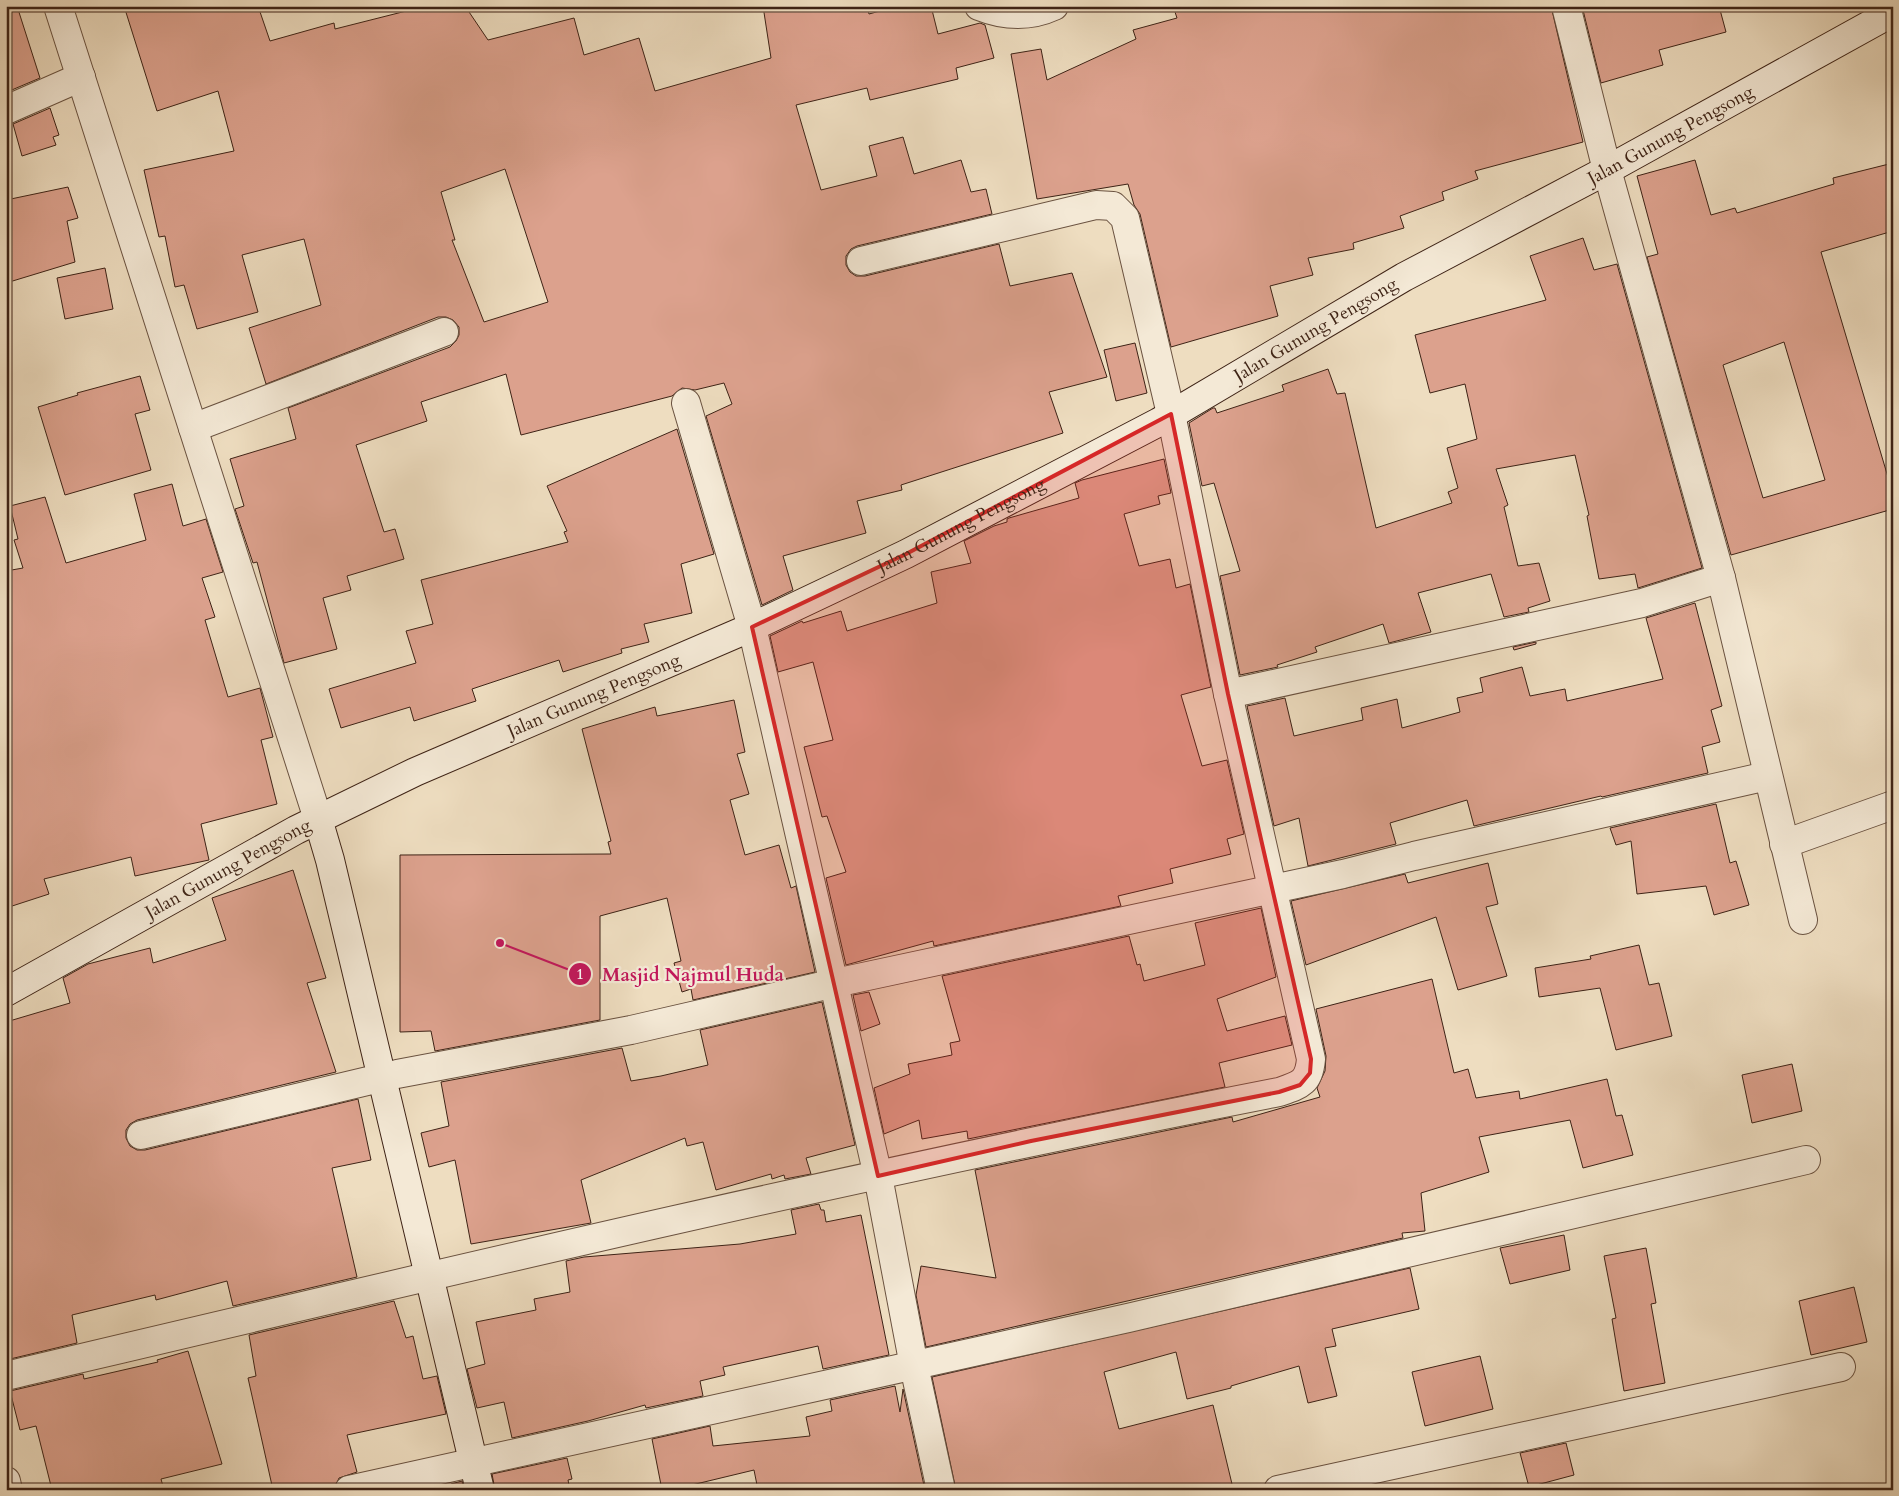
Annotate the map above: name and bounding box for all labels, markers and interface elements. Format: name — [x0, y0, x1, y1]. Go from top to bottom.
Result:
street label: Jalan Gunung Pengsong — [1581, 79, 1759, 192]
street label: Jalan Gunung Pengsong — [1227, 271, 1403, 390]
street label: Jalan Gunung Pengsong — [870, 471, 1050, 580]
street label: Jalan Gunung Pengsong — [501, 647, 685, 745]
street label: Jalan Gunung Pengsong — [138, 812, 316, 926]
callout: Masjid Najmul Huda — [567, 957, 794, 991]
text: Masjid Najmul Huda — [602, 962, 785, 988]
text: 1 — [576, 964, 584, 984]

